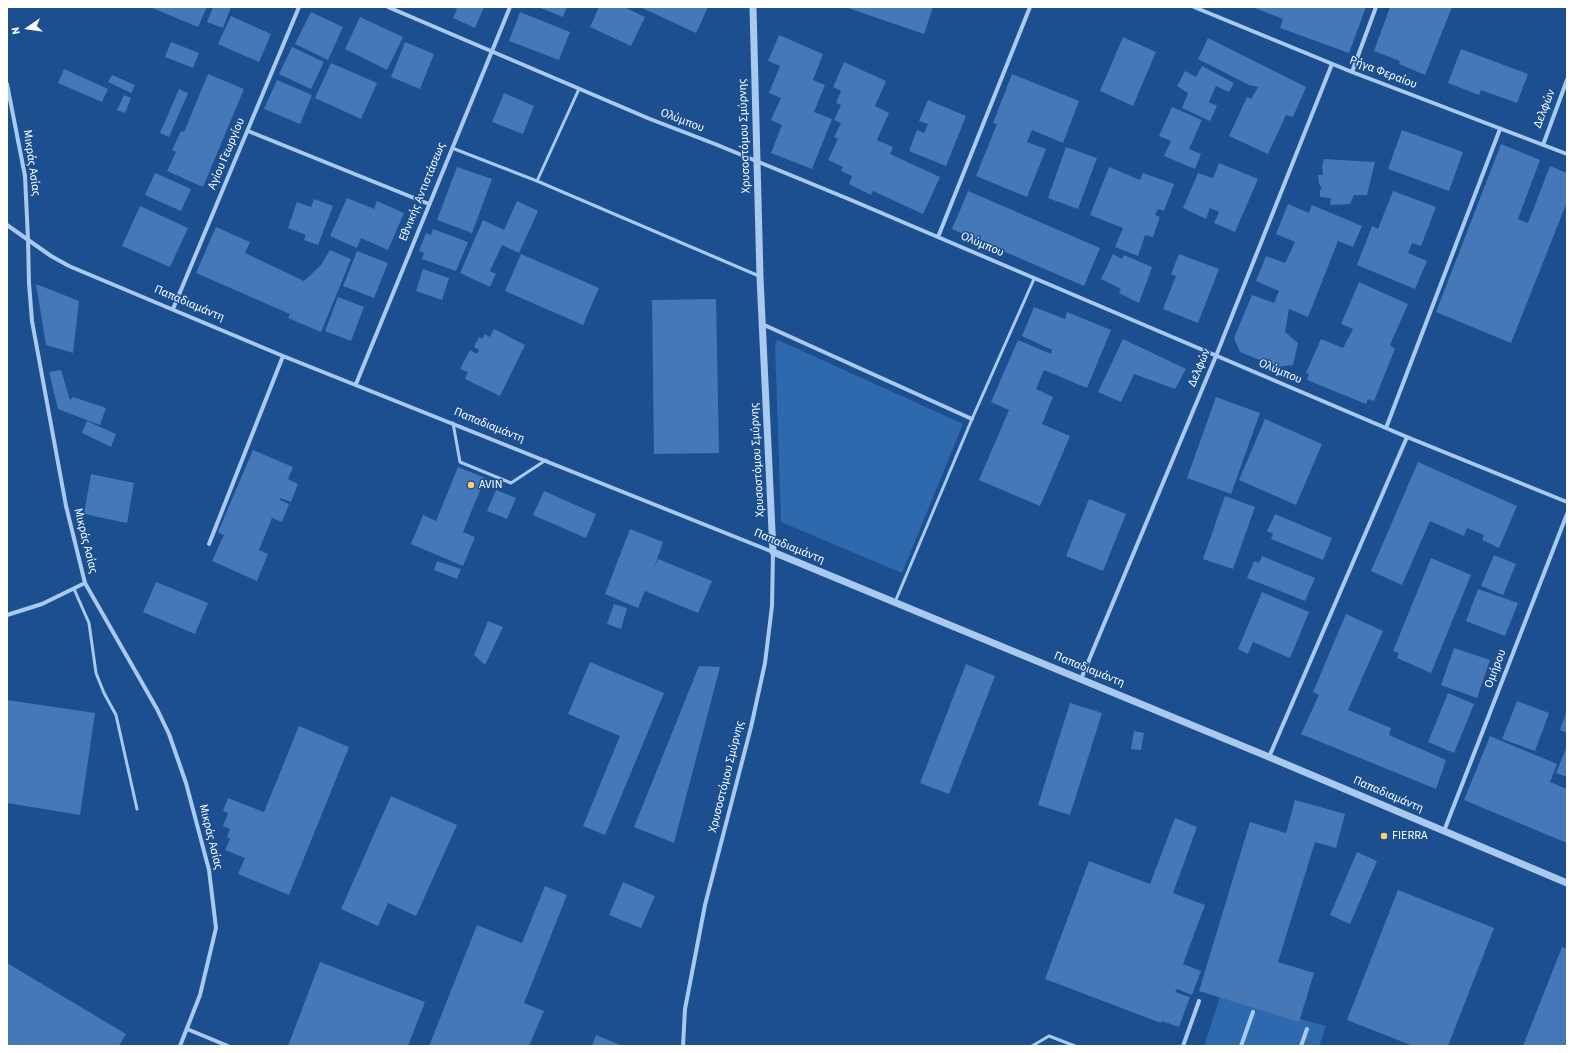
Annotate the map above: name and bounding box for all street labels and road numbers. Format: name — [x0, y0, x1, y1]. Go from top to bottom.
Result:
street label: Ρήγα Φεραίου — [1347, 54, 1419, 92]
street label: Χρυσοστόμου Σμύρνης — [736, 78, 754, 194]
street label: Δελφών — [1531, 88, 1559, 130]
street label: Ολύμπου — [658, 106, 706, 136]
street label: Αγίου Γεωργίου — [205, 116, 249, 192]
street label: Μικράς Ασίας — [19, 129, 43, 197]
street label: Εθνικής Αντιστάσεως — [397, 140, 449, 244]
street label: Ολύμπου — [958, 229, 1006, 261]
street label: Παπαδιαμάντη — [152, 283, 226, 325]
street label: Δελφών — [1185, 347, 1215, 389]
street label: Ολύμπου — [1256, 356, 1304, 388]
street label: Χρυσοστόμου Σμύρνης — [748, 402, 768, 518]
street label: Παπαδιαμάντη — [452, 405, 526, 447]
street label: Μικράς Ασίας — [70, 507, 100, 575]
street label: Παπαδιαμάντη — [752, 526, 826, 568]
street label: Ομήρου — [1482, 648, 1510, 690]
street label: Παπαδιαμάντη — [1052, 649, 1126, 691]
street label: Χρυσοστόμου Σμύρνης — [706, 720, 748, 834]
street label: Παπαδιαμάντη — [1351, 774, 1425, 816]
street label: Μικράς Ασίας — [195, 803, 225, 871]

